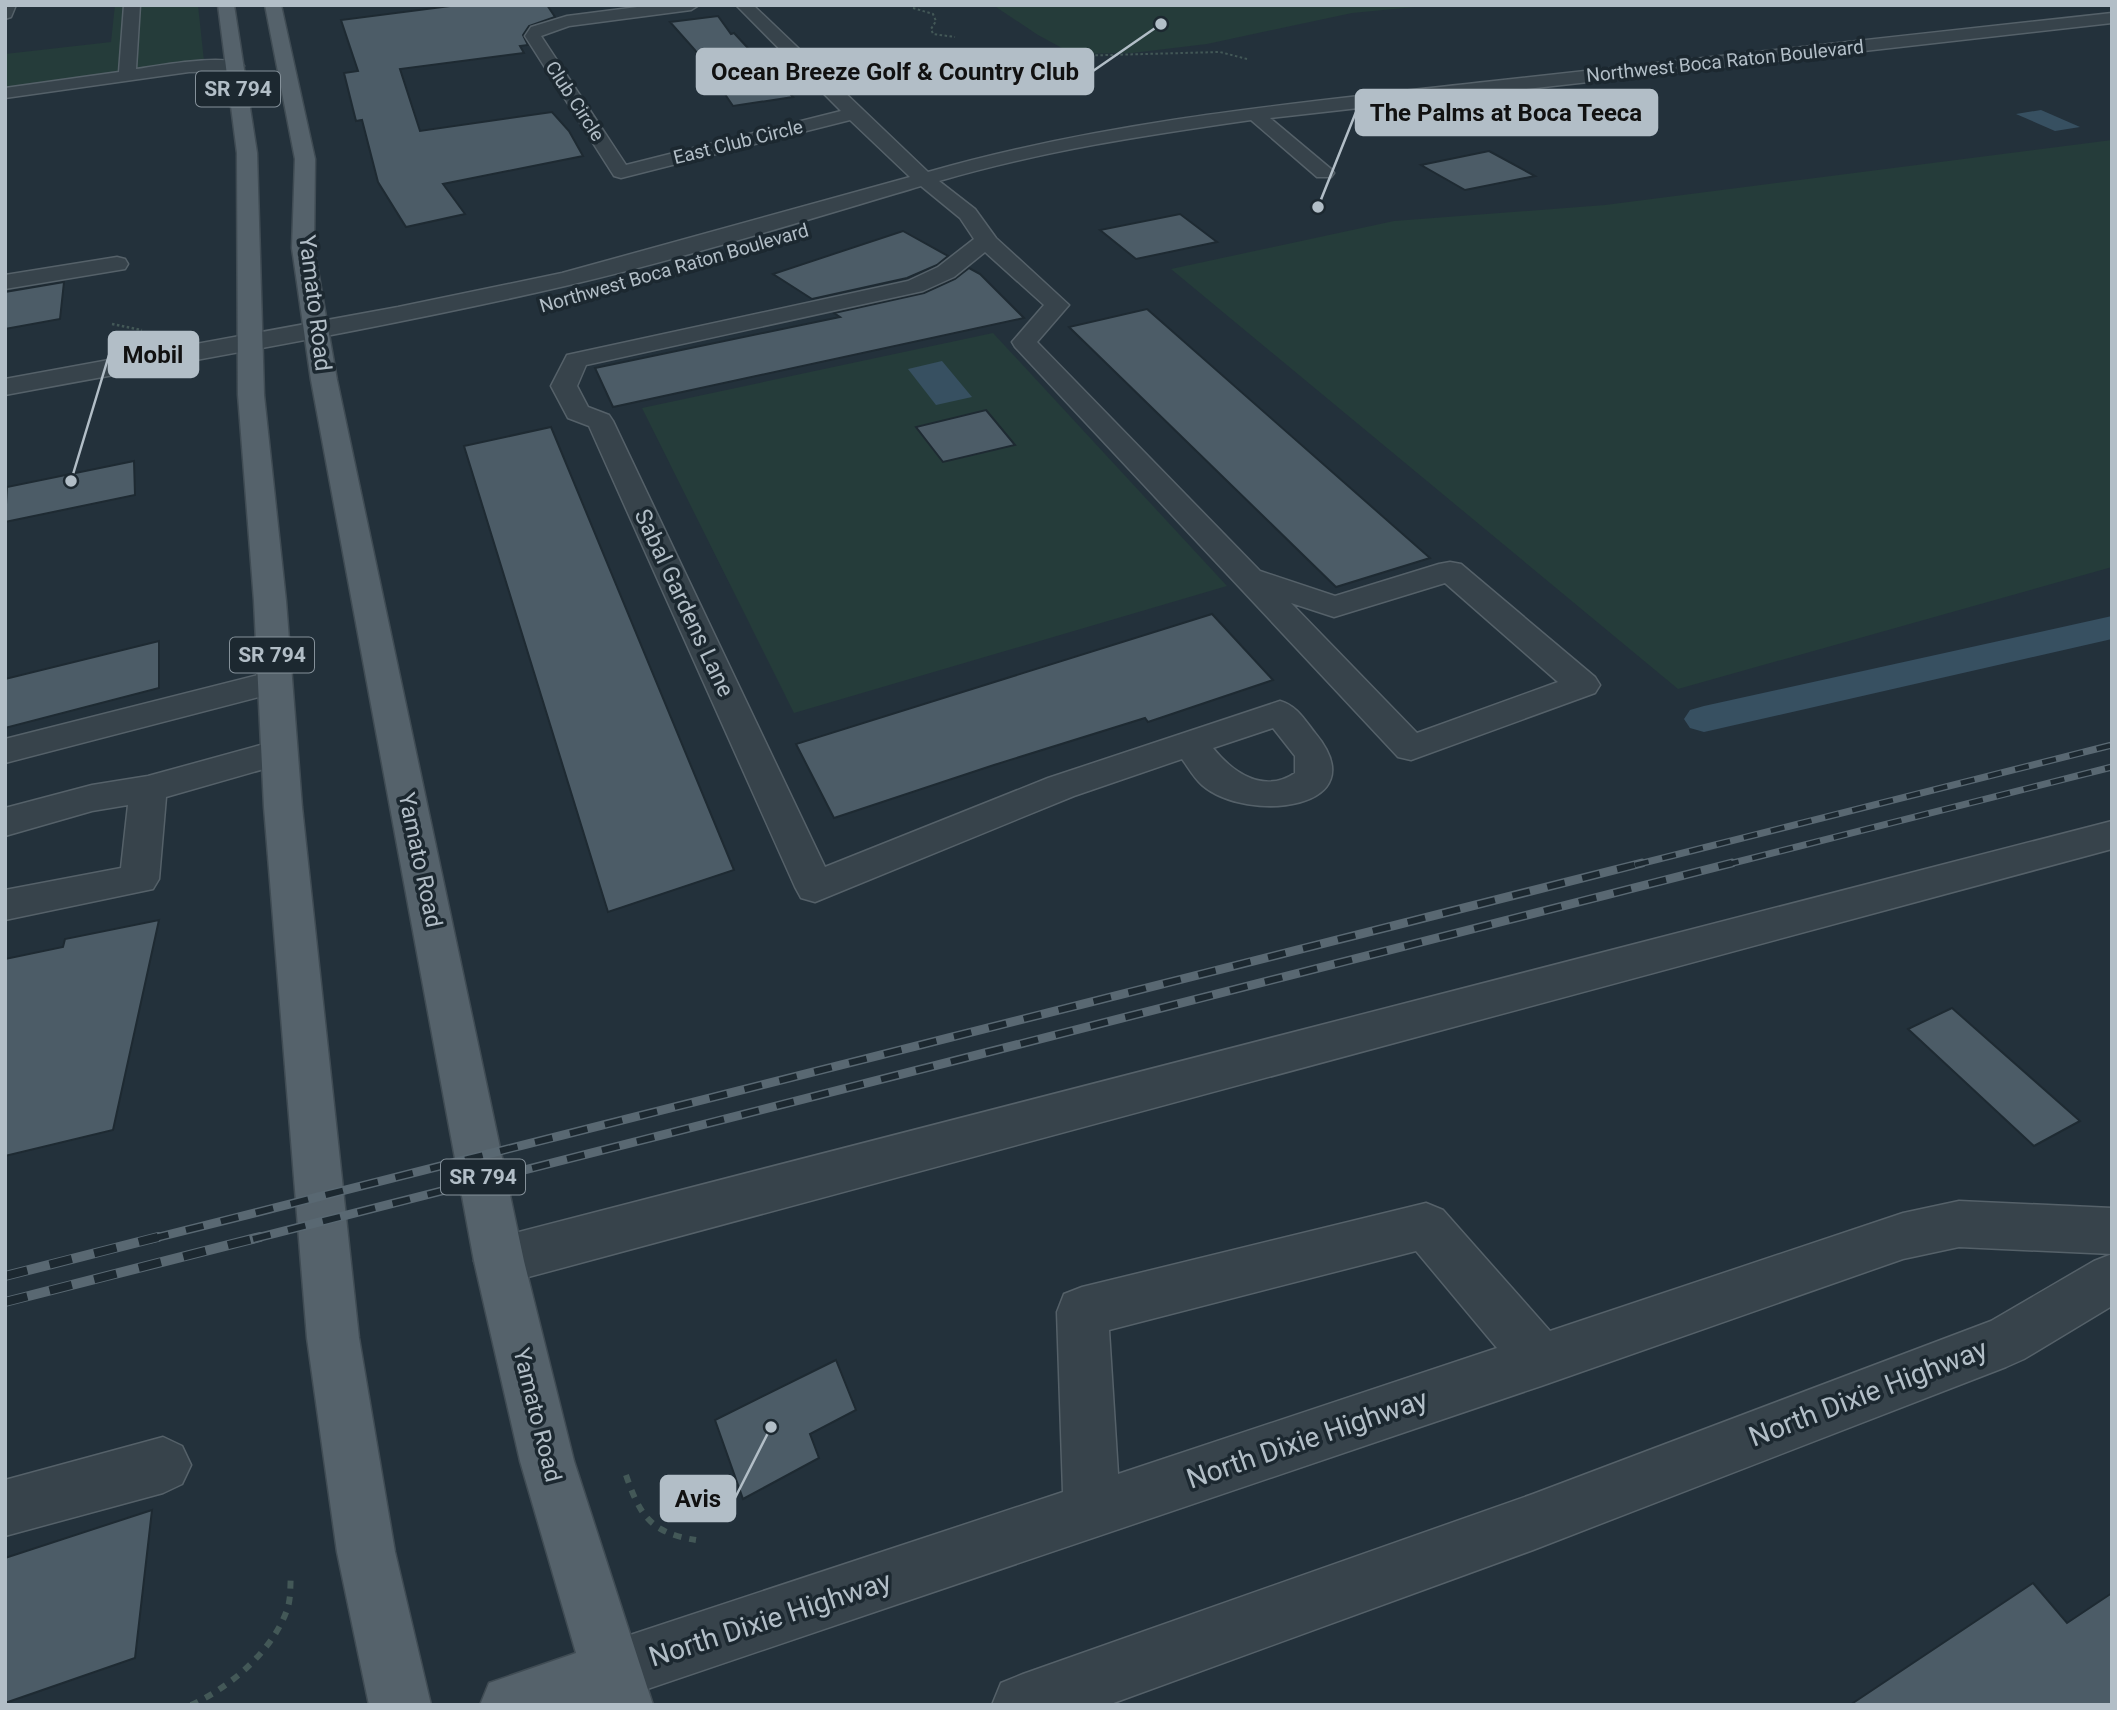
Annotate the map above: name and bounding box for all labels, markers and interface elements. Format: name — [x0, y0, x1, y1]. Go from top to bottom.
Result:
street label: Northwest Boca Raton Boulevard — [1585, 35, 1865, 87]
callout: Ocean Breeze Golf & Country Club — [697, 49, 1093, 94]
street label: Club Circle — [541, 57, 609, 145]
text: Ocean Breeze Golf & Country Club — [711, 58, 1079, 86]
road number: SR 794 — [196, 72, 280, 106]
callout: The Palms at Boca Teeca — [1356, 90, 1657, 135]
text: The Palms at Boca Teeca — [1370, 99, 1642, 127]
street label: East Club Circle — [671, 115, 805, 169]
street label: Northwest Boca Raton Boulevard — [537, 219, 811, 317]
street label: Yamato Road — [293, 233, 337, 373]
callout: Mobil — [109, 332, 198, 377]
text: Mobil — [123, 341, 183, 369]
street label: Sabal Gardens Lane — [629, 505, 739, 701]
road number: SR 794 — [230, 638, 314, 672]
street label: Yamato Road — [393, 790, 447, 930]
road number: SR 794 — [441, 1160, 525, 1194]
street label: North Dixie Highway — [1744, 1332, 1992, 1454]
street label: Yamato Road — [507, 1345, 567, 1485]
street label: North Dixie Highway — [1182, 1382, 1432, 1496]
callout: Avis — [661, 1476, 735, 1521]
text: Avis — [675, 1485, 721, 1513]
street label: North Dixie Highway — [645, 1564, 895, 1674]

